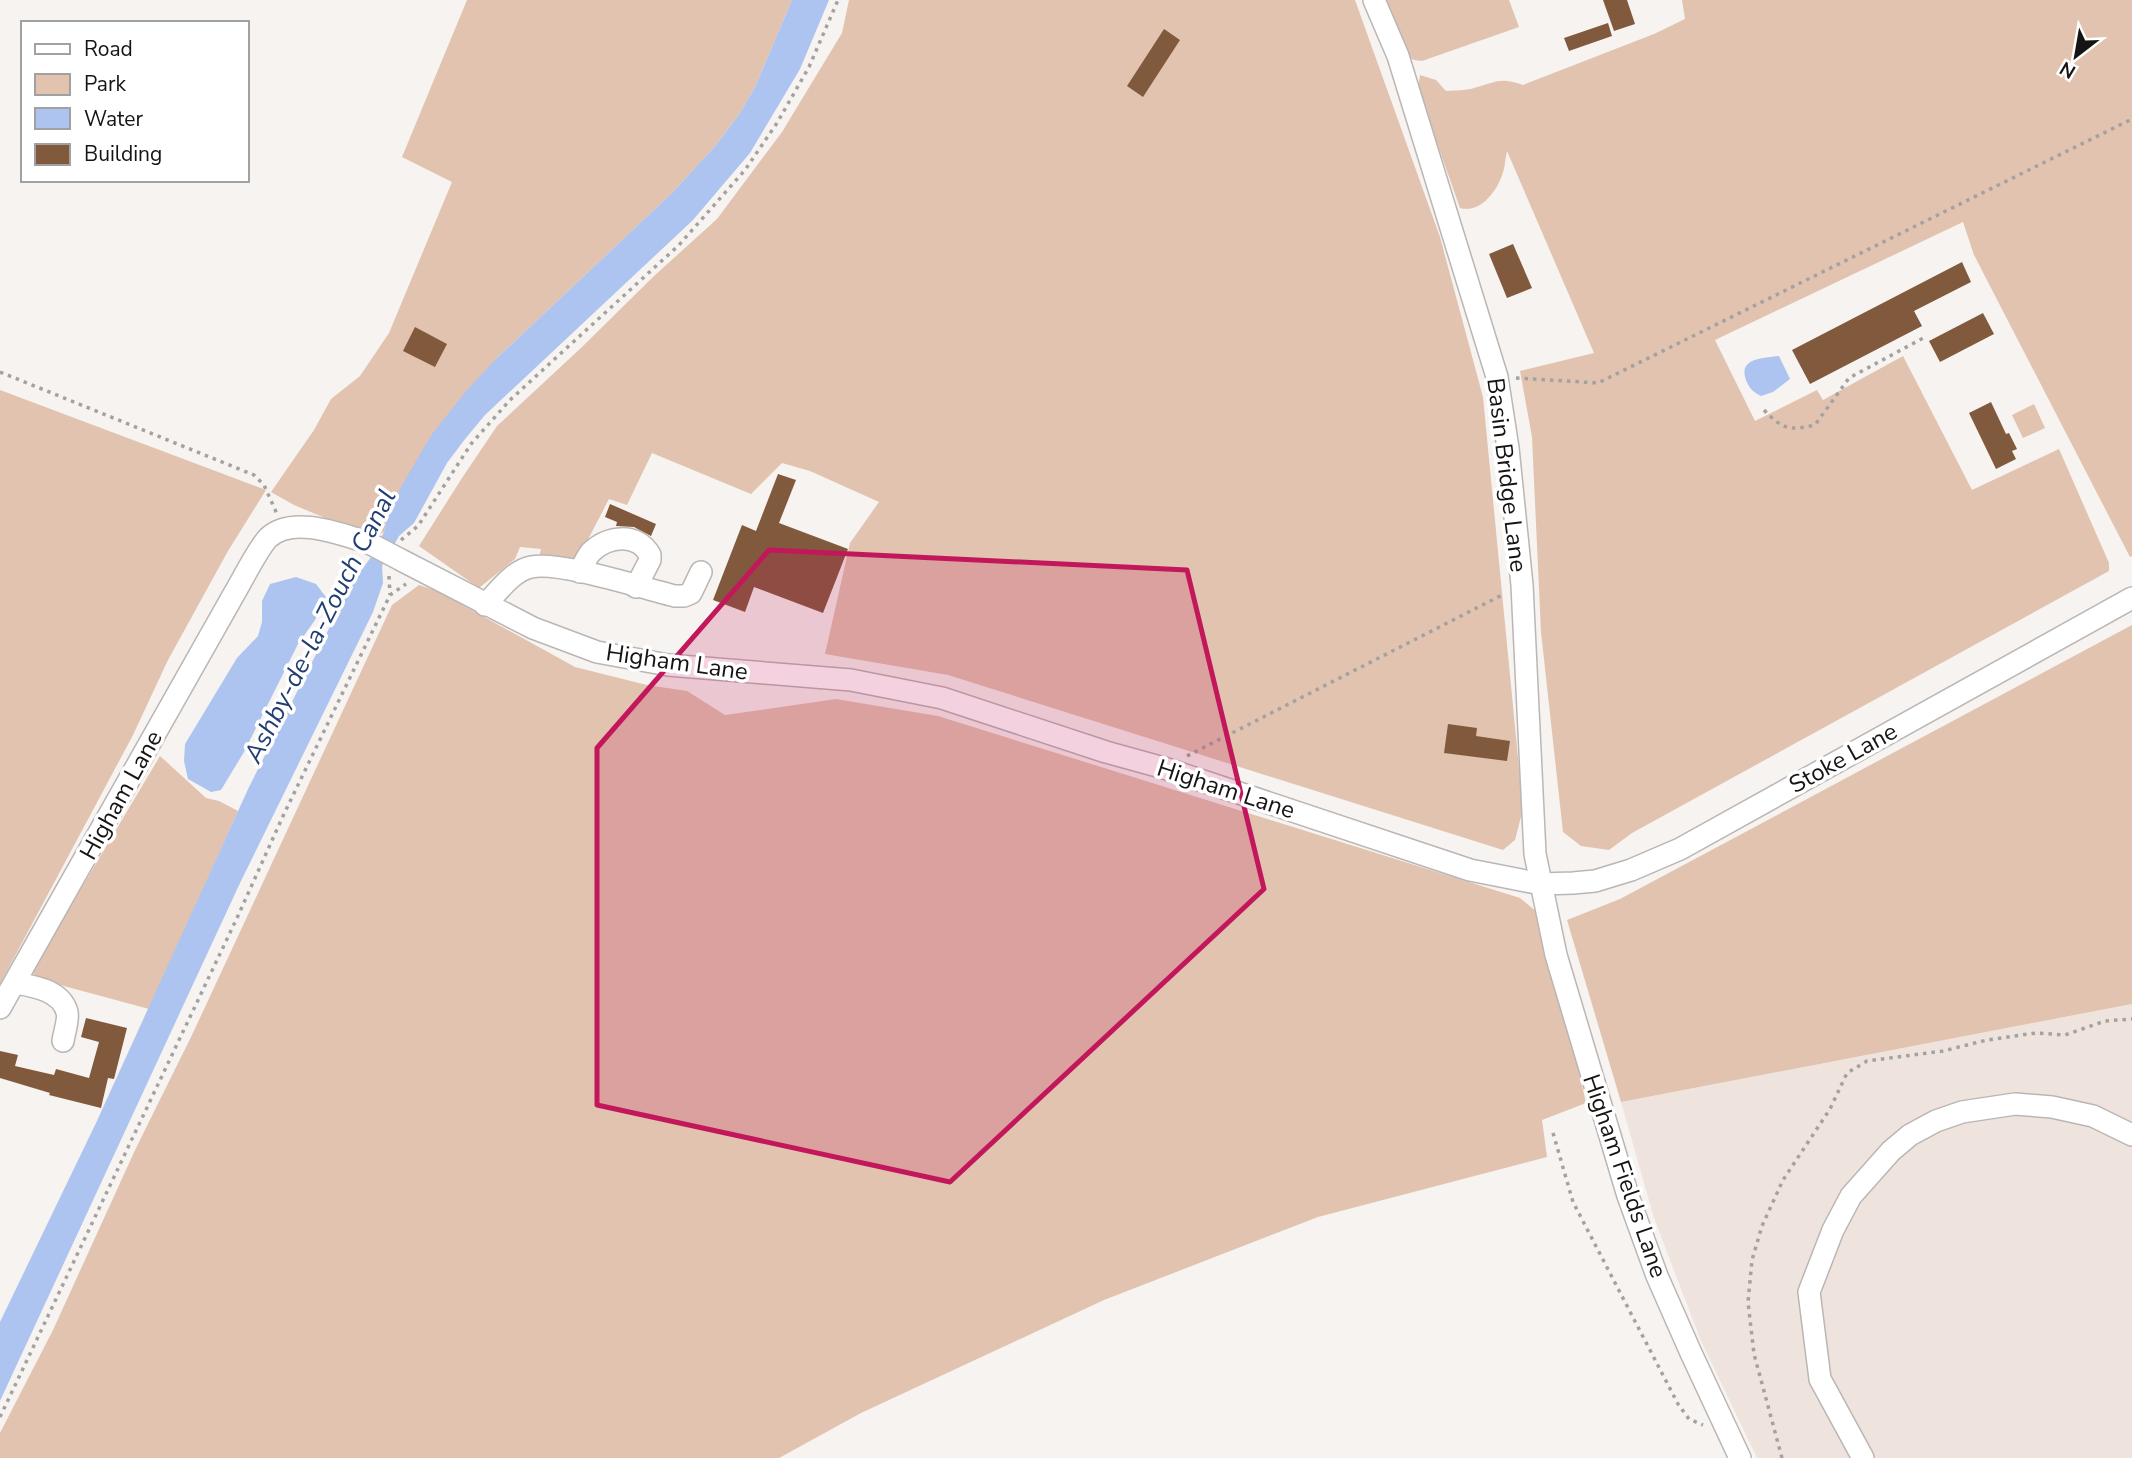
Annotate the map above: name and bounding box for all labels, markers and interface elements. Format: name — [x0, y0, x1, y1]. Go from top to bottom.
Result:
legend — [21, 21, 248, 182]
north arrow — [2041, 21, 2111, 91]
text: Road — [84, 35, 133, 63]
text: N — [2055, 55, 2081, 85]
text: Park — [84, 70, 126, 98]
text: Water — [84, 105, 143, 133]
text: Building — [84, 140, 162, 168]
street label: Basin Bridge Lane — [1479, 376, 1535, 574]
water label: Ashby-de-la-Zouch Canal — [235, 483, 404, 770]
street label: Higham Lane — [604, 636, 750, 688]
street label: Stoke Lane — [1783, 715, 1903, 801]
street label: Higham Lane — [72, 725, 170, 865]
street label: Higham Lane — [1153, 752, 1299, 826]
street label: Higham Fields Lane — [1575, 1070, 1675, 1282]

